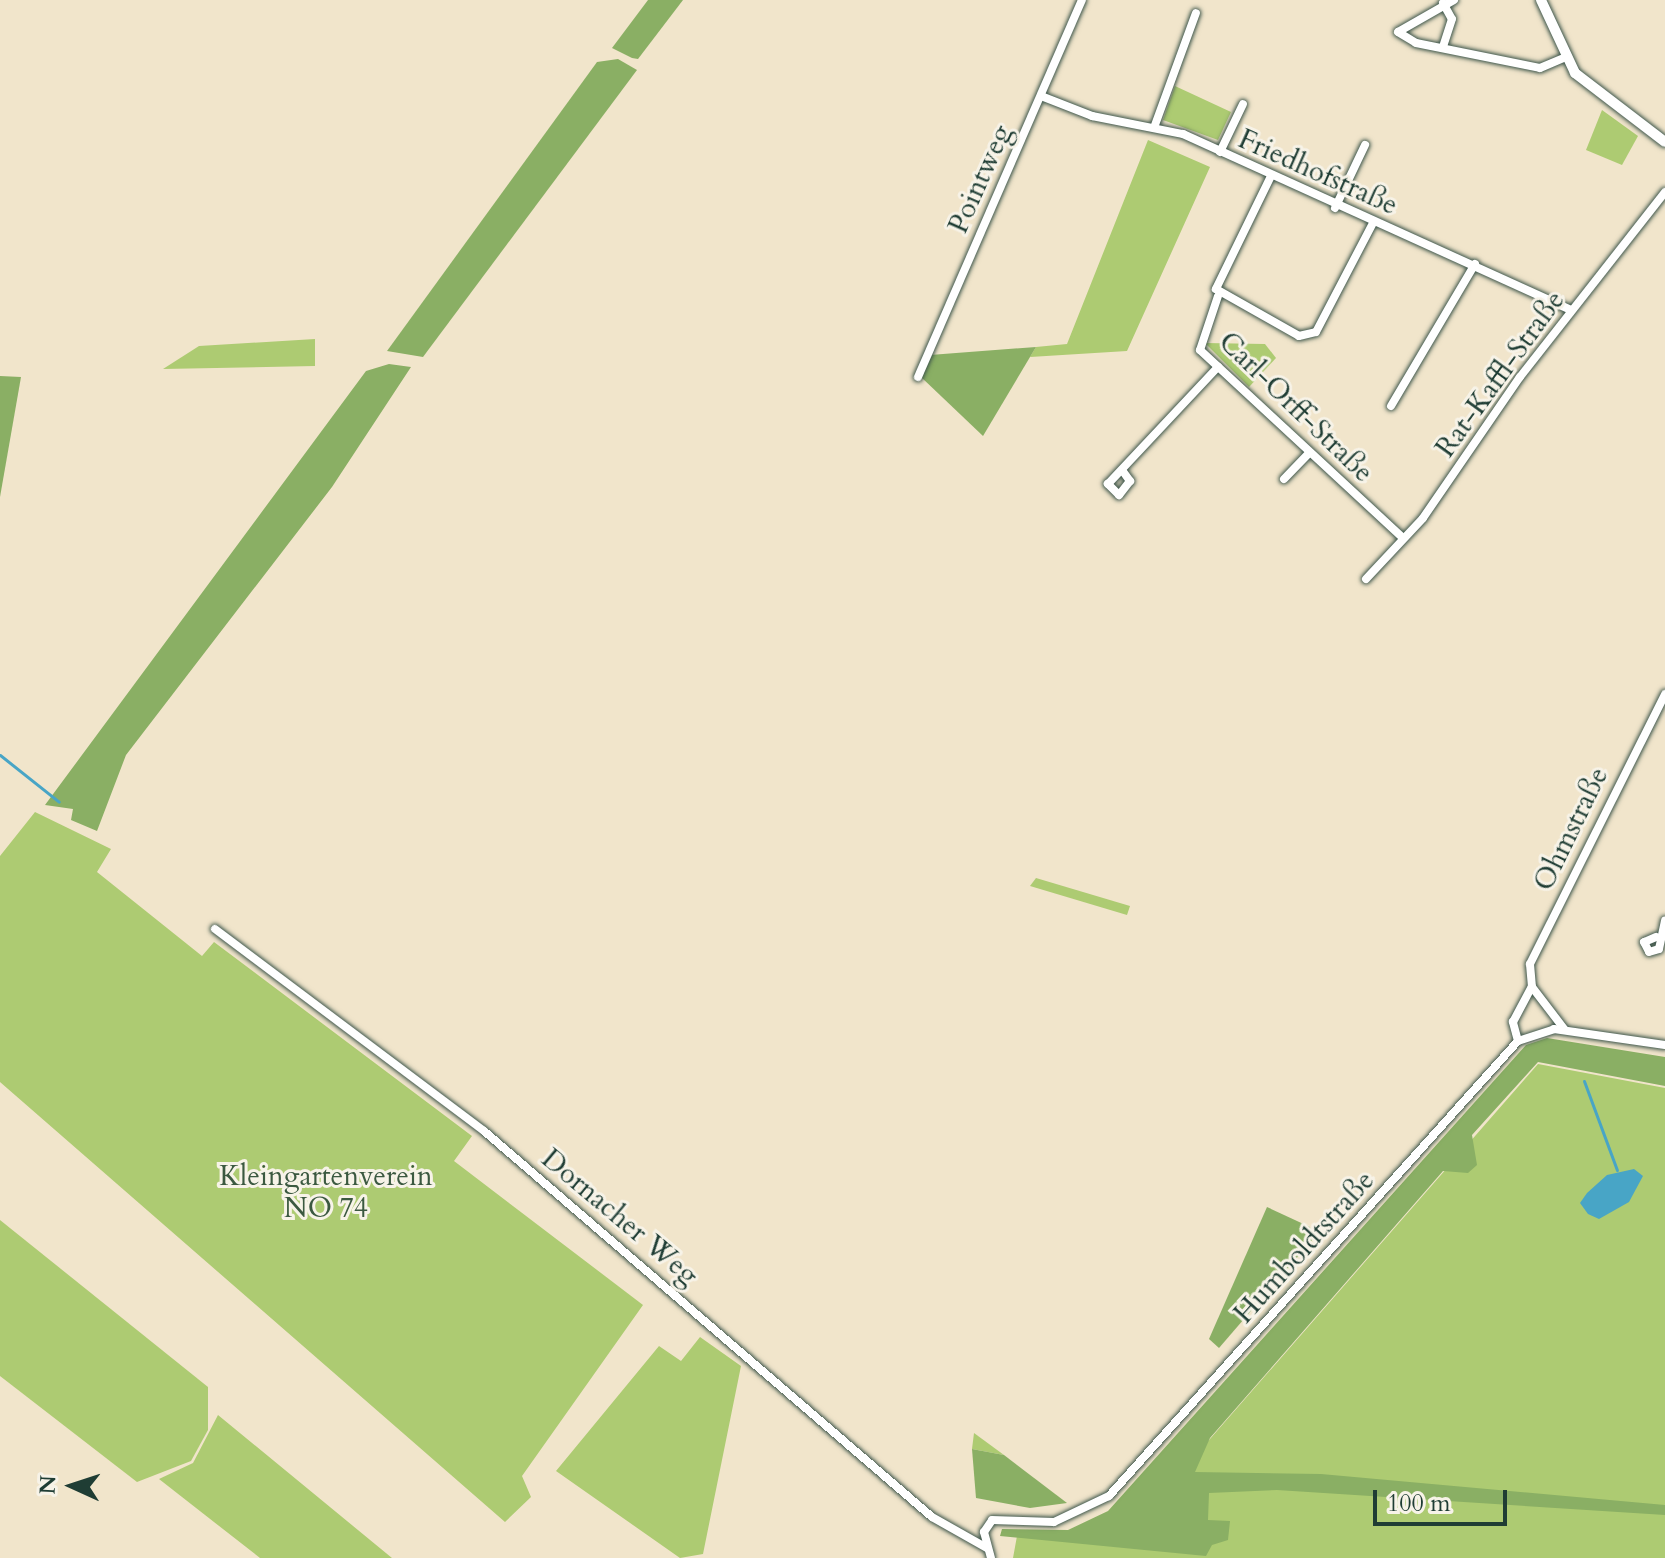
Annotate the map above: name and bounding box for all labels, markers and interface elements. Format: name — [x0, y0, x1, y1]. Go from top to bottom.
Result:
street label: Pointweg — [941, 120, 1019, 238]
street label: Friedhofstraße — [1233, 122, 1403, 222]
street label: Rat-Kaffl-Straße — [1428, 284, 1572, 464]
street label: Carl-Orff-Straße — [1212, 325, 1380, 489]
street label: Ohmstraße — [1527, 762, 1615, 896]
street label: Dornacher Weg — [535, 1142, 705, 1292]
park label: Kleingartenverein NO 74 — [219, 1159, 433, 1225]
street label: Humboldtstraße — [1227, 1164, 1381, 1330]
north arrow — [32, 1446, 112, 1526]
text: N — [33, 1474, 64, 1495]
scale bar — [1377, 1474, 1511, 1524]
text: 100 m — [1387, 1487, 1451, 1520]

